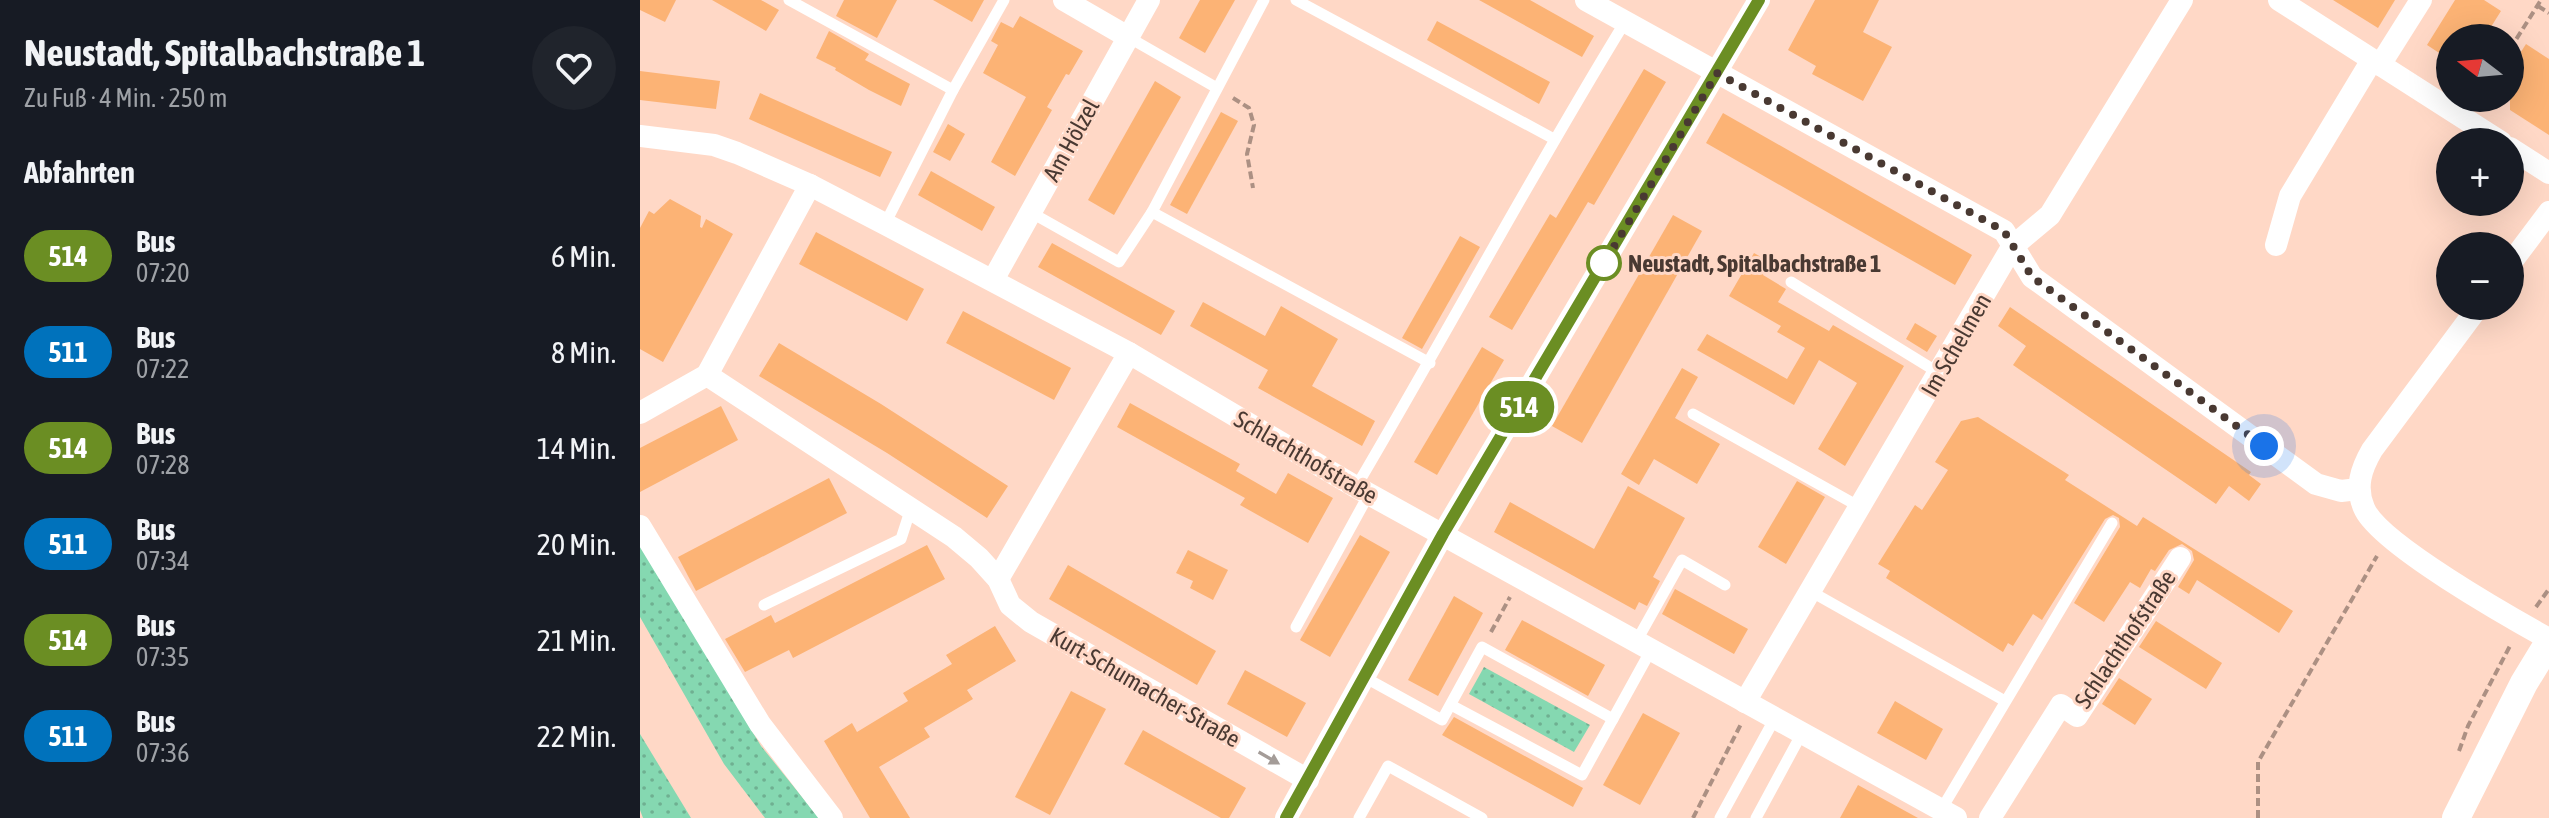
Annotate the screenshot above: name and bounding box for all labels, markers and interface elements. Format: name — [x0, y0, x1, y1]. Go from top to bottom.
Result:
north arrow — [2436, 24, 2524, 112]
map controls — [2436, 24, 2524, 320]
button: heart — [532, 26, 616, 110]
text: Neustadt, Spitalbachstraße 1 — [24, 31, 425, 74]
text: Zu Fuß · 4 Min. · 250 m — [24, 83, 228, 113]
street label: Am Hölzel — [1037, 94, 1105, 186]
button: + — [2436, 128, 2524, 216]
text: Abfahrten — [24, 155, 135, 189]
text: Bus — [136, 224, 175, 258]
button: − — [2436, 232, 2524, 320]
text: 6 Min. — [551, 239, 616, 273]
text: 514 — [48, 240, 88, 272]
marker: Neustadt, Spitalbachstraße 1 — [1587, 246, 1621, 280]
place label: Neustadt, Spitalbachstraße 1 — [1628, 250, 1881, 277]
text: 07:20 — [136, 258, 190, 288]
street label: Im Schelmen — [1916, 289, 1996, 401]
text: Bus — [136, 320, 175, 354]
text: 8 Min. — [551, 335, 616, 369]
text: 511 — [48, 336, 88, 368]
text: 07:22 — [136, 354, 190, 384]
line badge: 514 — [1473, 381, 1565, 433]
text: 514 — [1499, 391, 1539, 423]
street label: Schlachthofstraße — [1230, 405, 1382, 509]
text: Bus — [136, 416, 175, 450]
your location — [2244, 426, 2284, 466]
text: 14 Min. — [537, 431, 616, 465]
text: 514 — [48, 432, 88, 464]
text: 07:28 — [136, 450, 190, 480]
text: Bus — [136, 512, 175, 546]
text: 20 Min. — [537, 527, 616, 561]
text: 511 — [48, 528, 88, 560]
text: 07:34 — [136, 546, 190, 576]
street label: Schlachthofstraße — [2069, 565, 2181, 713]
text: Bus — [136, 608, 175, 642]
street label: Kurt-Schumacher-Straße — [1045, 622, 1245, 752]
text: 21 Min. — [537, 623, 616, 657]
text: 514 — [48, 624, 88, 656]
text: 07:35 — [136, 642, 190, 672]
text: Bus — [136, 704, 175, 738]
text: 22 Min. — [537, 719, 616, 753]
text: 511 — [48, 720, 88, 752]
text: 07:36 — [136, 738, 190, 768]
one-way arrow — [1258, 751, 1280, 765]

